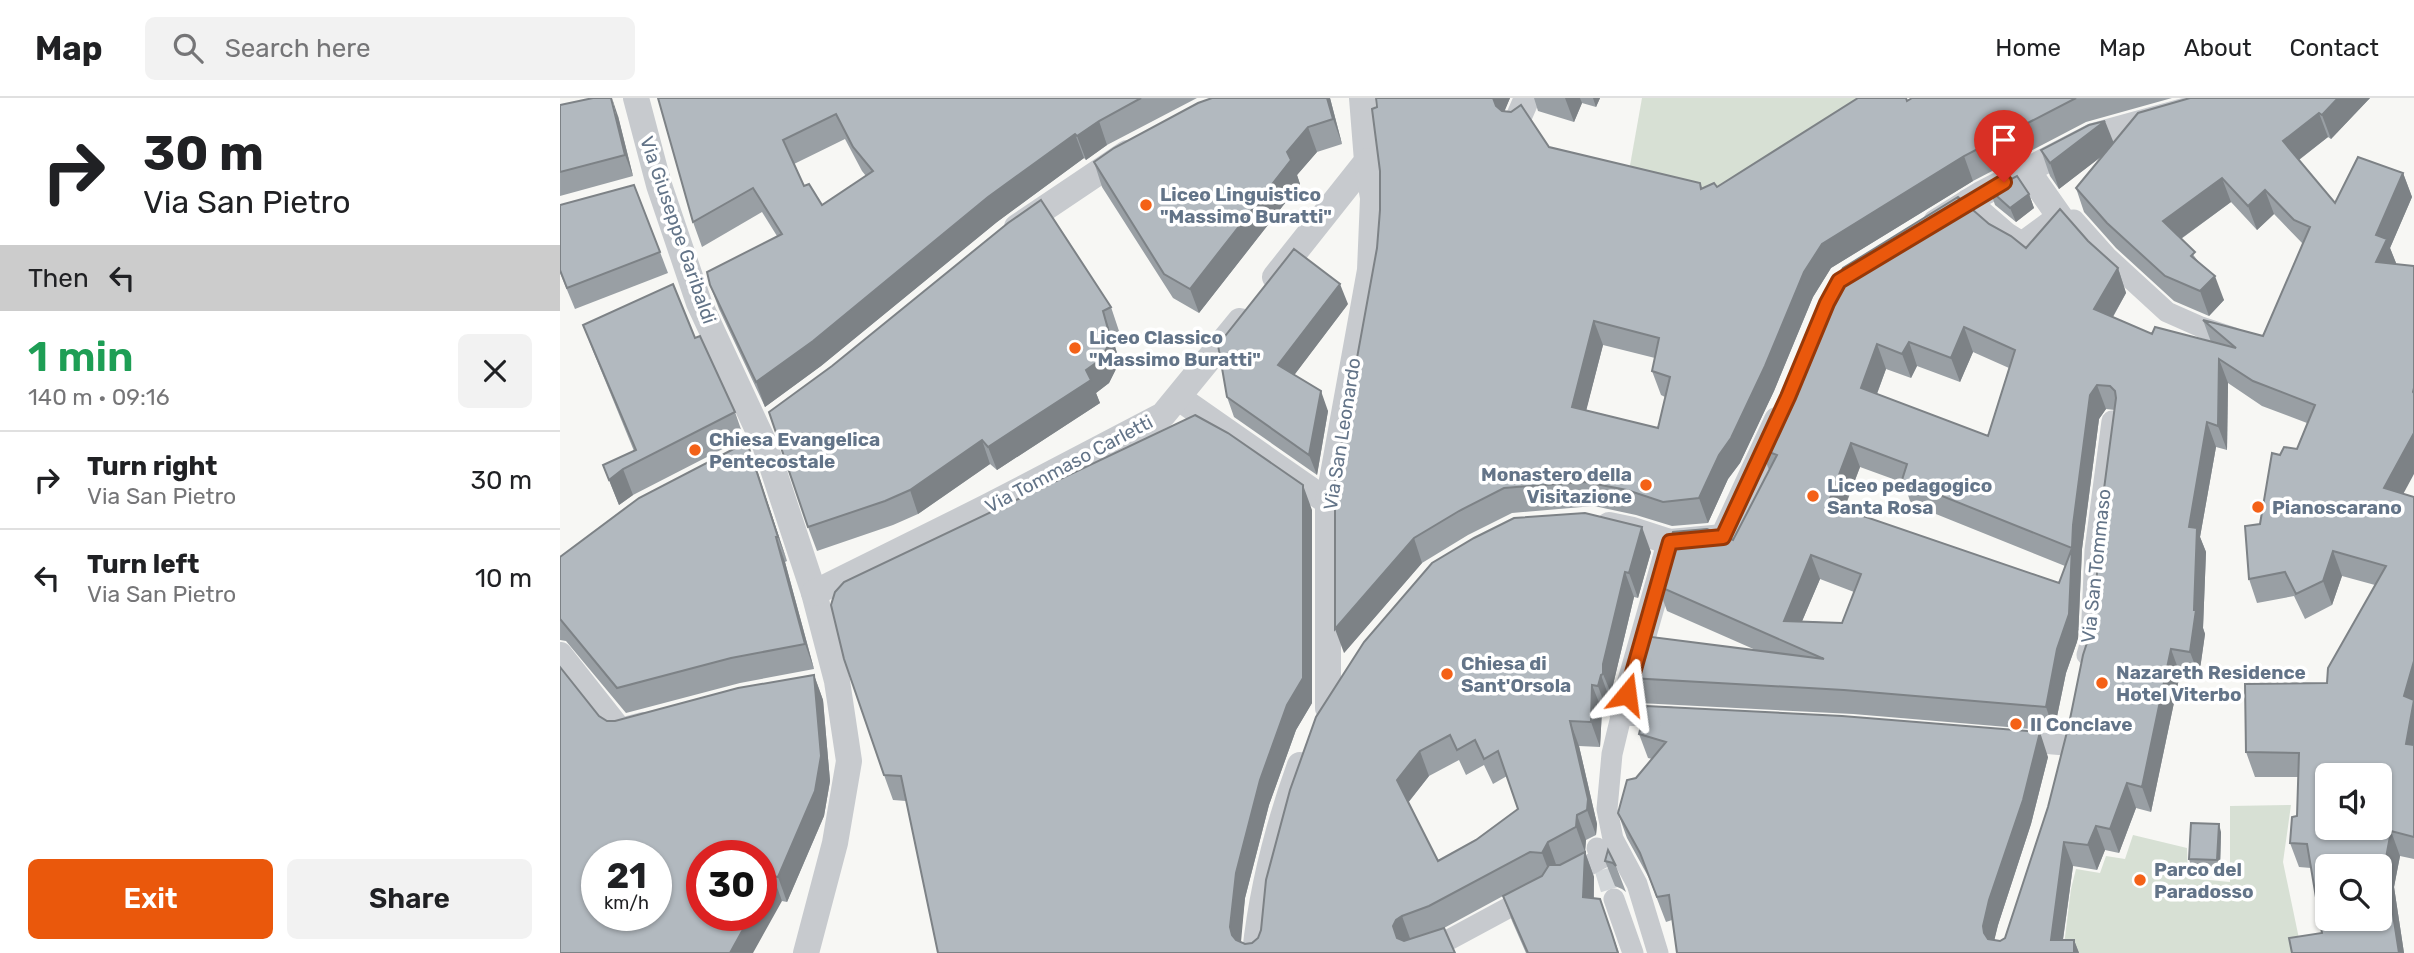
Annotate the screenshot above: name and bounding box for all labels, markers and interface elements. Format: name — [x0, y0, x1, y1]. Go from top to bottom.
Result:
search box — [145, 17, 635, 80]
text: Map — [35, 29, 103, 68]
icon: search — [169, 29, 207, 67]
text: Search here — [225, 33, 370, 64]
text: Home — [1995, 34, 2061, 62]
text: Map — [2099, 34, 2146, 62]
text: About — [2184, 34, 2252, 62]
text: Contact — [2290, 34, 2379, 62]
pin — [1974, 110, 2034, 182]
icon: arrive — [1985, 121, 2023, 159]
text: 30 m — [143, 124, 264, 182]
icon: right — [28, 126, 119, 217]
street label: Via Giuseppe Garibaldi — [635, 133, 721, 327]
text: Via San Pietro — [143, 183, 351, 221]
place label: Liceo Linguistico "Massimo Buratti" — [1160, 183, 1332, 228]
marker: Liceo Linguistico "Massimo Buratti" — [1138, 197, 1154, 213]
icon: left — [103, 259, 141, 297]
text: Then — [28, 263, 89, 294]
place label: Liceo Classico "Massimo Buratti" — [1089, 326, 1261, 371]
text: 1 min — [28, 332, 134, 382]
button: close — [458, 334, 532, 408]
marker: Liceo Classico "Massimo Buratti" — [1067, 340, 1083, 356]
street label: Via San Leonardo — [1319, 356, 1365, 512]
text: 140 m · 09:16 — [28, 383, 170, 411]
street label: Via Tommaso Carletti — [981, 410, 1157, 518]
place label: Chiesa Evangelica Pentecostale — [709, 428, 880, 473]
marker: Chiesa Evangelica Pentecostale — [687, 442, 703, 458]
text: Turn right — [87, 451, 217, 482]
icon: right — [28, 461, 66, 499]
place label: Monastero della Visitazione — [1481, 463, 1632, 508]
text: 30 m — [470, 465, 532, 496]
place label: Liceo pedagogico Santa Rosa — [1827, 474, 1992, 519]
marker: Monastero della Visitazione — [1638, 477, 1654, 493]
text: Via San Pietro — [87, 482, 236, 510]
marker: Liceo pedagogico Santa Rosa — [1805, 488, 1821, 504]
street label: Via San Tommaso — [2076, 488, 2116, 644]
place label: Pianoscarano — [2272, 496, 2402, 519]
marker: Pianoscarano — [2250, 499, 2266, 515]
text: Turn left — [87, 549, 199, 580]
icon: left — [28, 559, 66, 597]
text: 10 m — [475, 563, 532, 594]
text: Via San Pietro — [87, 580, 236, 608]
place label: Chiesa di Sant'Orsola — [1461, 652, 1571, 697]
position arrow — [1590, 657, 1664, 731]
place label: Nazareth Residence Hotel Viterbo — [2116, 661, 2306, 706]
marker: Chiesa di Sant'Orsola — [1439, 666, 1455, 682]
marker: Nazareth Residence Hotel Viterbo — [2094, 675, 2110, 691]
place label: Il Conclave — [2030, 713, 2133, 736]
marker: Il Conclave — [2008, 716, 2024, 732]
map controls — [2315, 763, 2392, 931]
button: sound — [2315, 763, 2392, 840]
speed limit sign: 30 — [686, 840, 777, 931]
button: search — [2315, 854, 2392, 931]
text: 21 — [606, 855, 647, 897]
place label: Parco del Paradosso — [2154, 858, 2254, 903]
button: Exit — [28, 859, 273, 939]
button: Share — [287, 859, 532, 939]
marker: Parco del Paradosso — [2132, 872, 2148, 888]
text: km/h — [604, 892, 649, 914]

